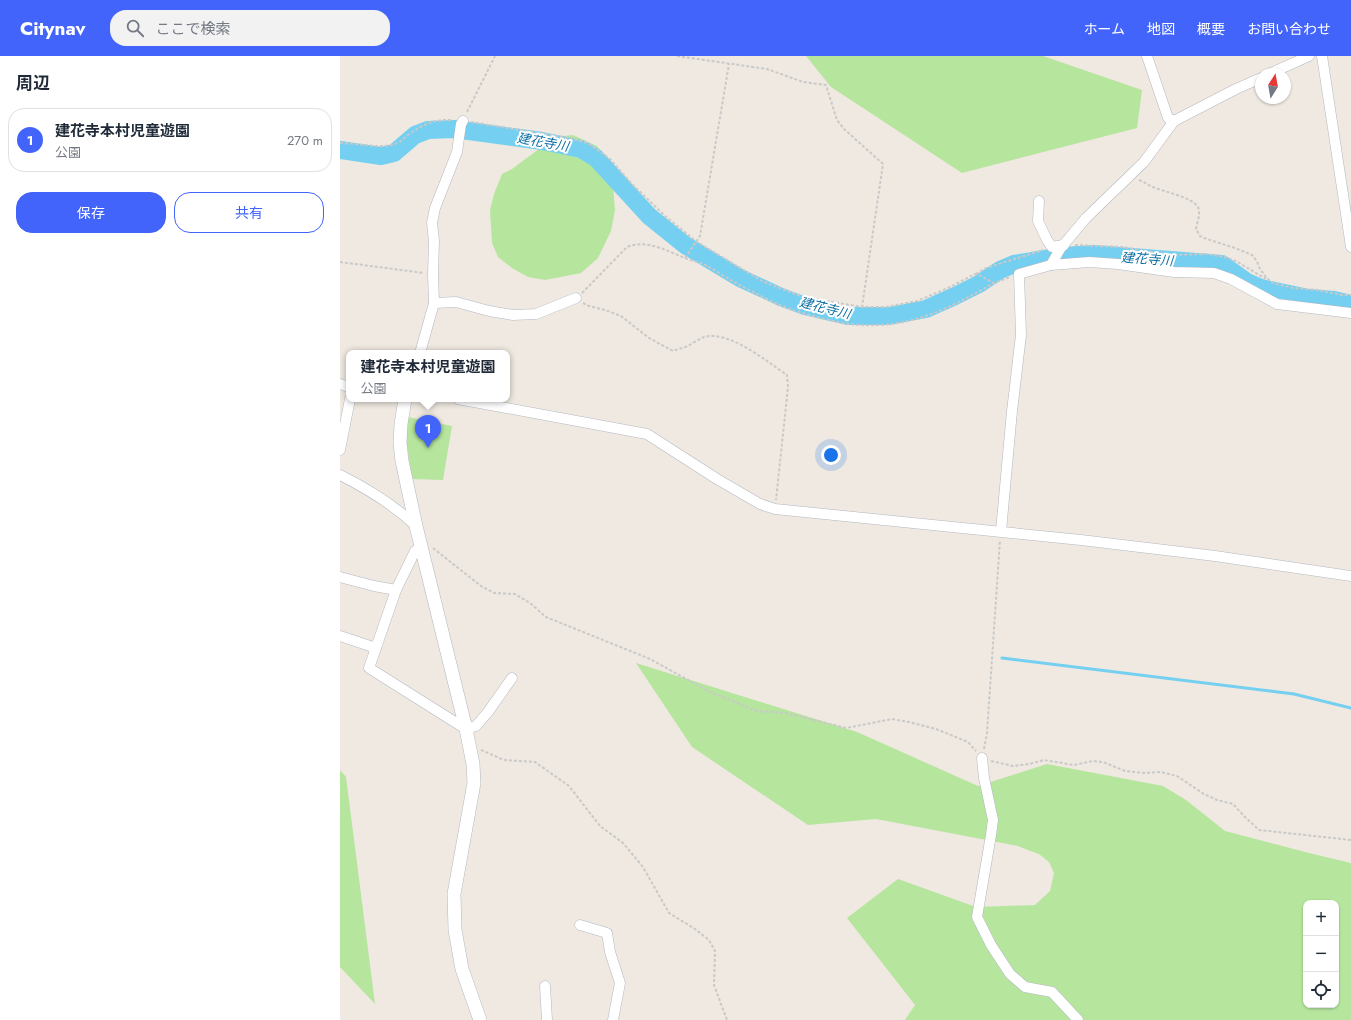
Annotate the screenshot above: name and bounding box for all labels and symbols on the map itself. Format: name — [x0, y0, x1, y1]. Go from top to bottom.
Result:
north arrow — [1255, 68, 1291, 104]
water label: 建花寺川 — [516, 128, 572, 156]
water label: 建花寺川 — [1120, 248, 1176, 270]
water label: 建花寺川 — [797, 292, 854, 324]
pin: 1 — [415, 415, 441, 448]
your location — [821, 445, 841, 465]

